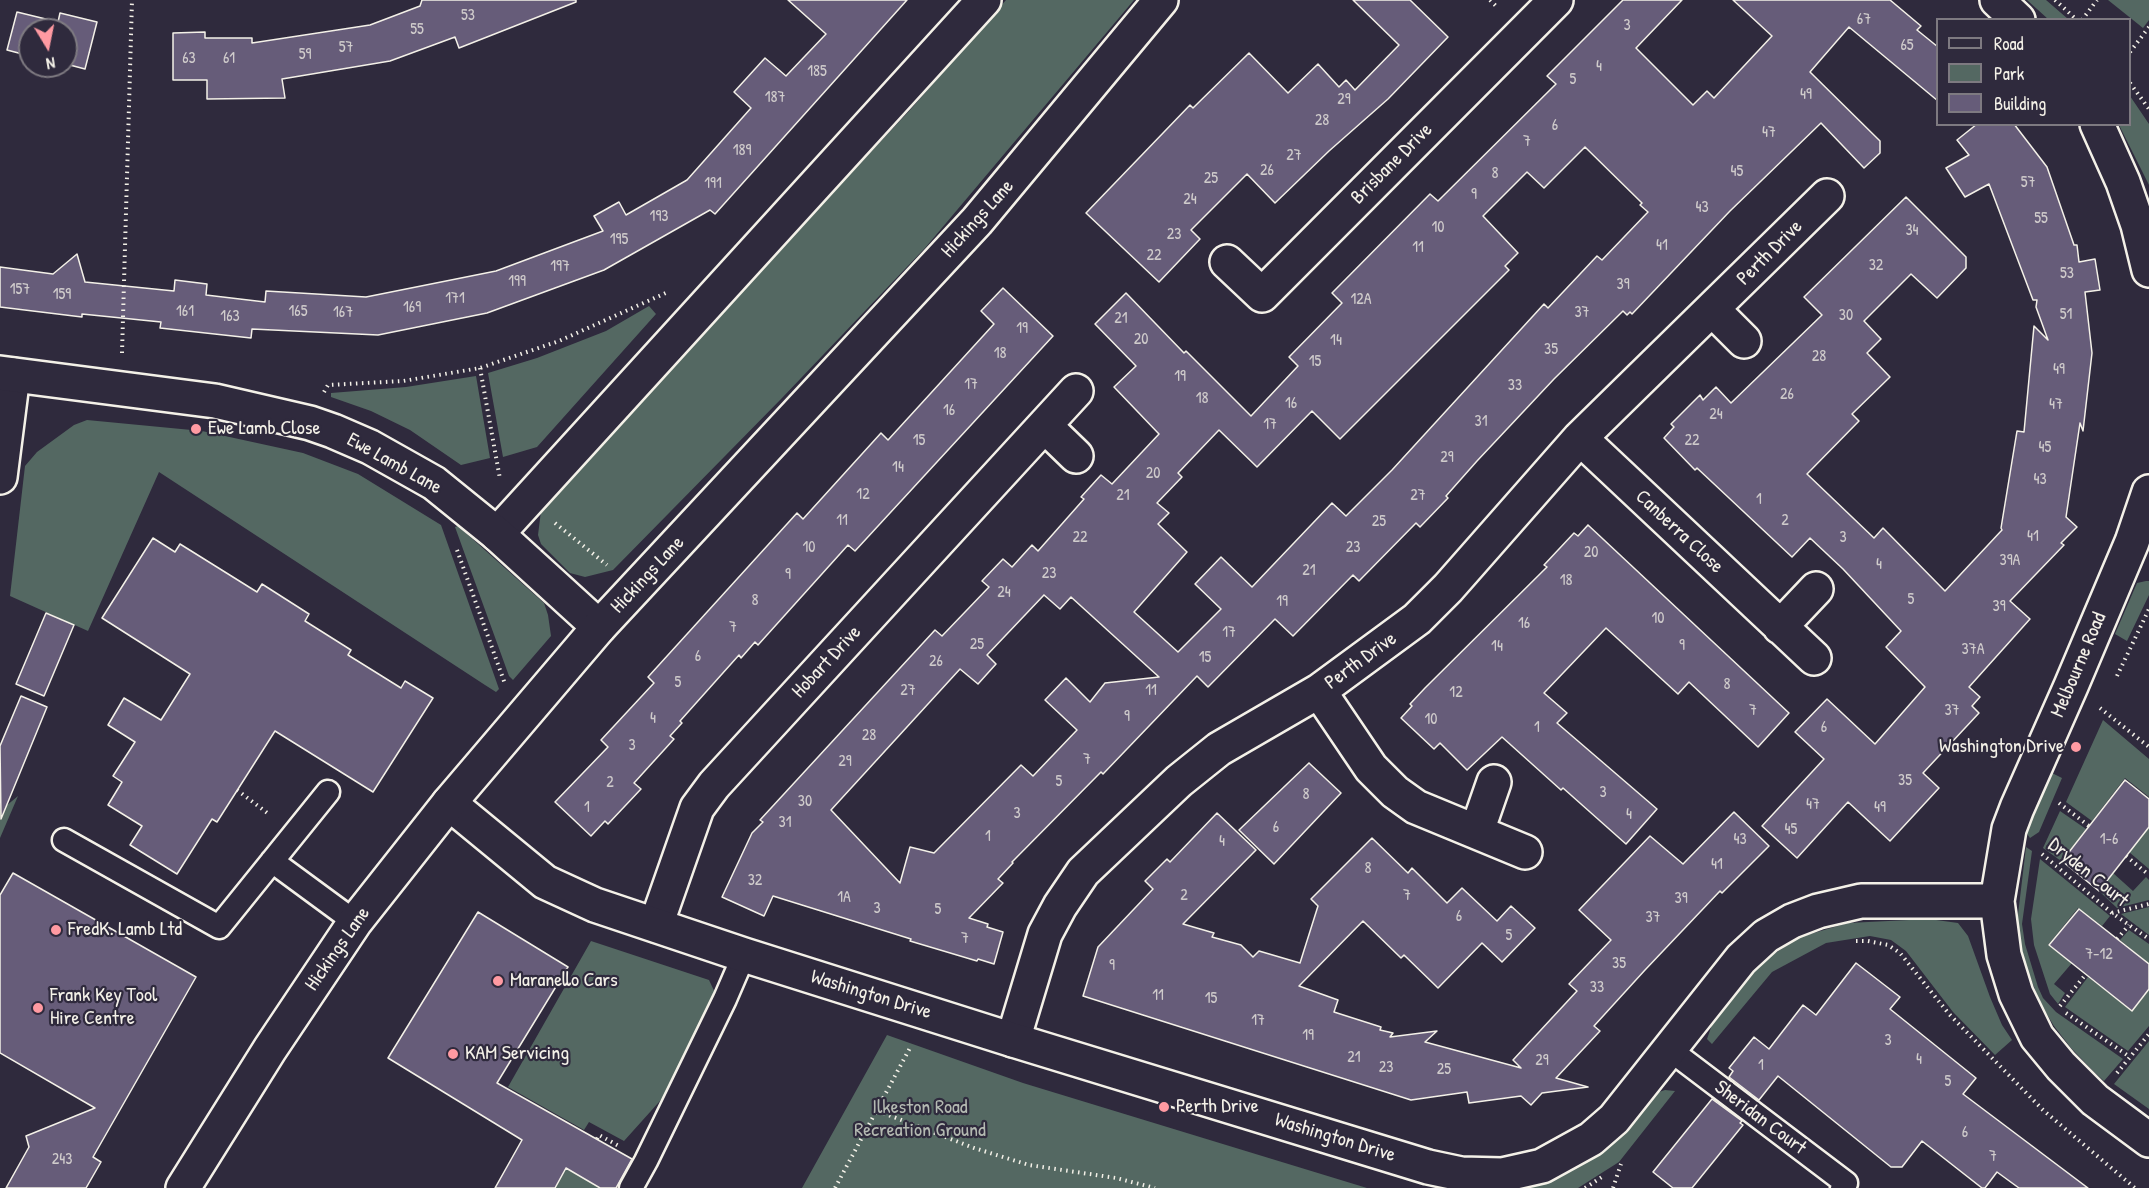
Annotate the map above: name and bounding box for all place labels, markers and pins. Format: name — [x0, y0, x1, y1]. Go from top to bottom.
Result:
place label: Ewe Lamb Close — [208, 417, 320, 441]
marker: Ewe Lamb Close — [189, 422, 203, 436]
place label: Washington Drive — [1939, 735, 2064, 759]
marker: Washington Drive — [2069, 740, 2083, 754]
place label: FredK. Lamb Ltd — [68, 918, 182, 942]
marker: FredK. Lamb Ltd — [49, 923, 63, 937]
place label: Maranello Cars — [510, 969, 618, 993]
marker: Maranello Cars — [491, 974, 505, 988]
place label: Frank Key Tool Hire Centre — [50, 984, 157, 1031]
marker: Frank Key Tool Hire Centre — [31, 1001, 45, 1015]
place label: KAM Servicing — [465, 1042, 569, 1066]
marker: KAM Servicing — [446, 1047, 460, 1061]
place label: Perth Drive — [1176, 1095, 1259, 1119]
marker: Perth Drive — [1157, 1100, 1171, 1114]

